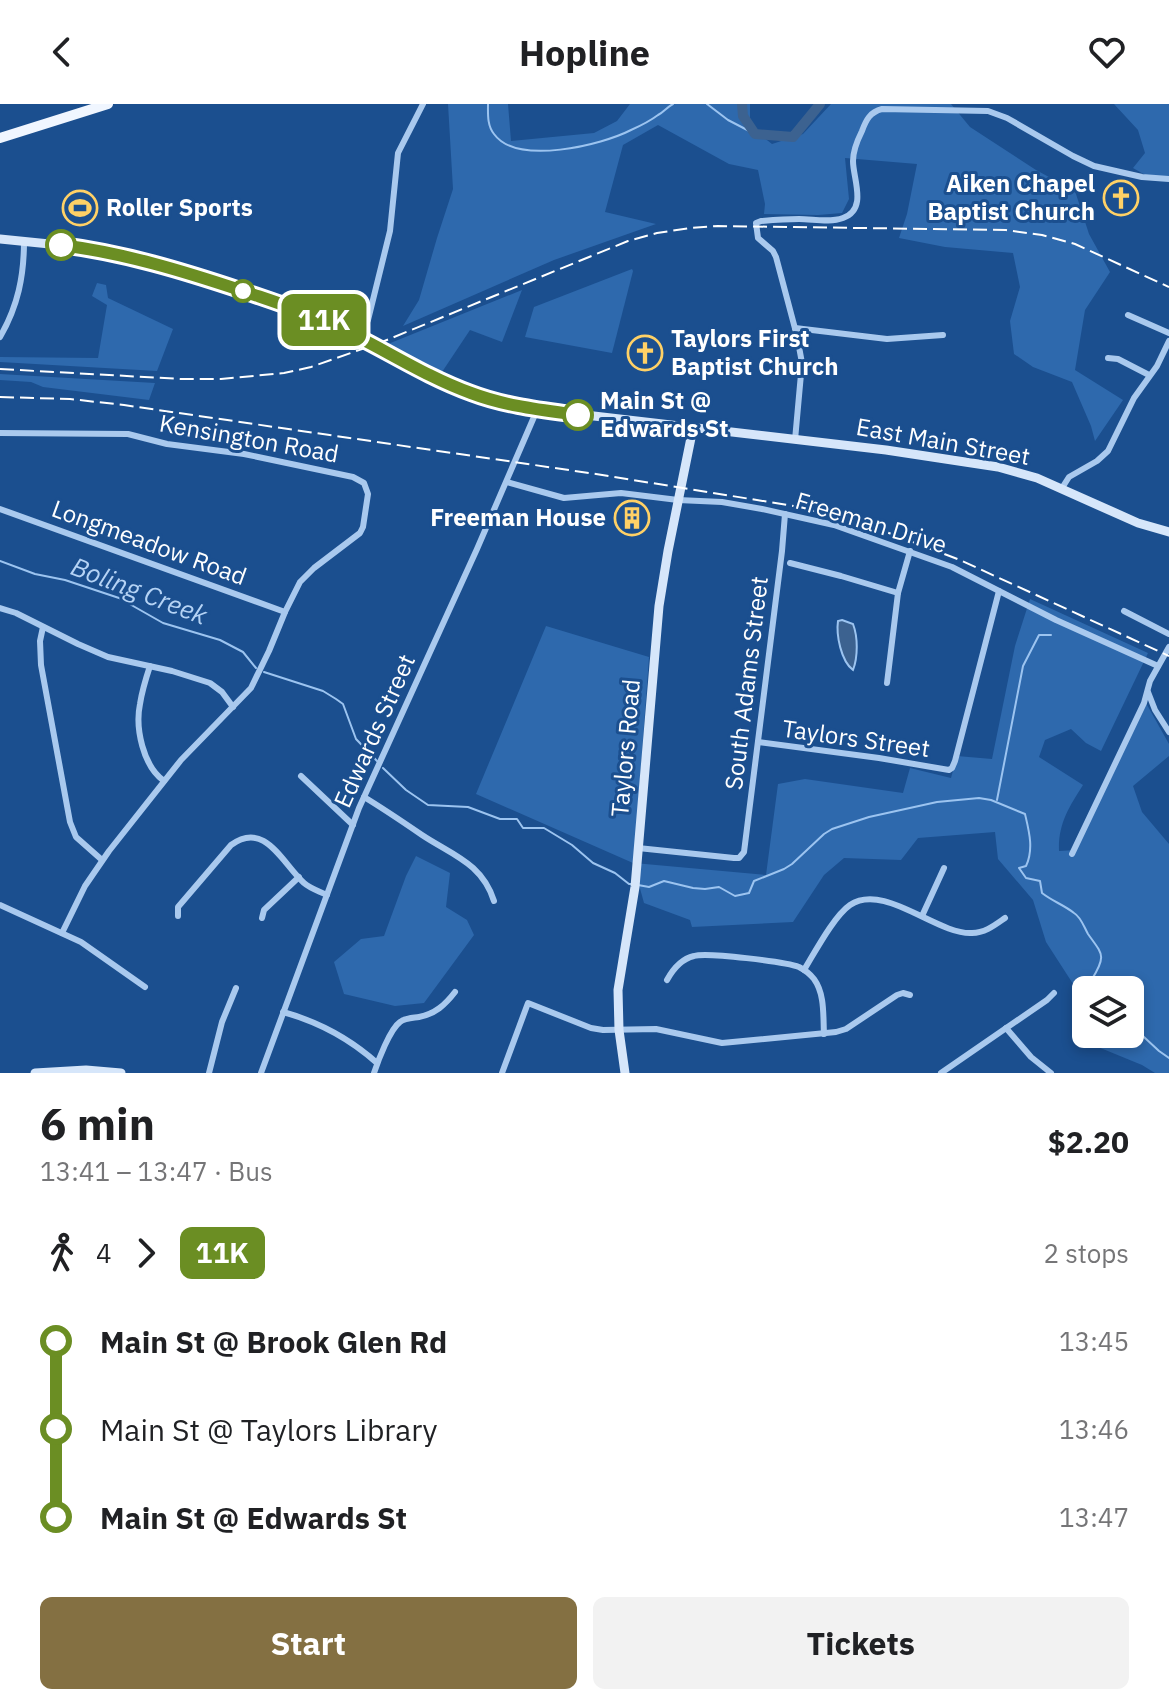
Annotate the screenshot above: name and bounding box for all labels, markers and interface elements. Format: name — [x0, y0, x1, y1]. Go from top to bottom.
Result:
text: Hopline — [519, 29, 650, 76]
icon: back — [40, 30, 84, 74]
icon: heart — [1085, 30, 1129, 74]
place label: Aiken Chapel Baptist Church — [928, 167, 1095, 227]
church icon: Aiken Chapel Baptist Church — [1102, 179, 1140, 217]
sports icon: Roller Sports — [61, 189, 99, 227]
place label: Roller Sports — [106, 191, 253, 223]
unlabelled marker — [46, 230, 76, 260]
unlabelled marker — [232, 280, 254, 302]
line badge: 11K — [278, 294, 370, 346]
text: 11K — [297, 301, 351, 338]
place label: Taylors First Baptist Church — [671, 322, 838, 382]
church icon: Taylors First Baptist Church — [626, 334, 664, 372]
place label: Main St @ Edwards St — [600, 384, 728, 444]
marker: Main St @ Edwards St — [563, 400, 593, 430]
street label: Kensington Road — [157, 406, 341, 470]
street label: East Main Street — [854, 410, 1033, 472]
street label: Freeman Drive — [792, 484, 951, 560]
street label: Longmeadow Road — [48, 492, 251, 592]
building icon: Freeman House — [613, 499, 651, 537]
place label: Freeman House — [430, 501, 606, 533]
water label: Boling Creek — [66, 549, 213, 632]
street label: South Adams Street — [717, 574, 775, 792]
street label: Edwards Street — [326, 649, 422, 812]
street label: Taylors Road — [603, 678, 647, 818]
street label: Taylors Street — [780, 712, 932, 764]
map controls — [1072, 976, 1144, 1048]
button: layers — [1072, 976, 1144, 1048]
text: 6 min — [40, 1095, 155, 1152]
text: $2.20 — [1048, 1122, 1129, 1161]
text: 13:41 – 13:47 · Bus — [40, 1154, 273, 1188]
icon: walk — [40, 1231, 84, 1275]
icon: forward — [124, 1231, 168, 1275]
text: 11K — [196, 1234, 249, 1271]
text: 4 — [96, 1236, 112, 1270]
text: 2 stops — [1043, 1236, 1129, 1270]
text: Main St @ Brook Glen Rd — [100, 1322, 447, 1361]
text: 13:45 — [1059, 1324, 1129, 1358]
text: Main St @ Taylors Library — [100, 1410, 438, 1449]
text: 13:46 — [1059, 1412, 1129, 1446]
text: Main St @ Edwards St — [100, 1498, 407, 1537]
text: 13:47 — [1059, 1500, 1129, 1534]
button: Start — [40, 1597, 577, 1689]
button: Tickets — [593, 1597, 1129, 1689]

